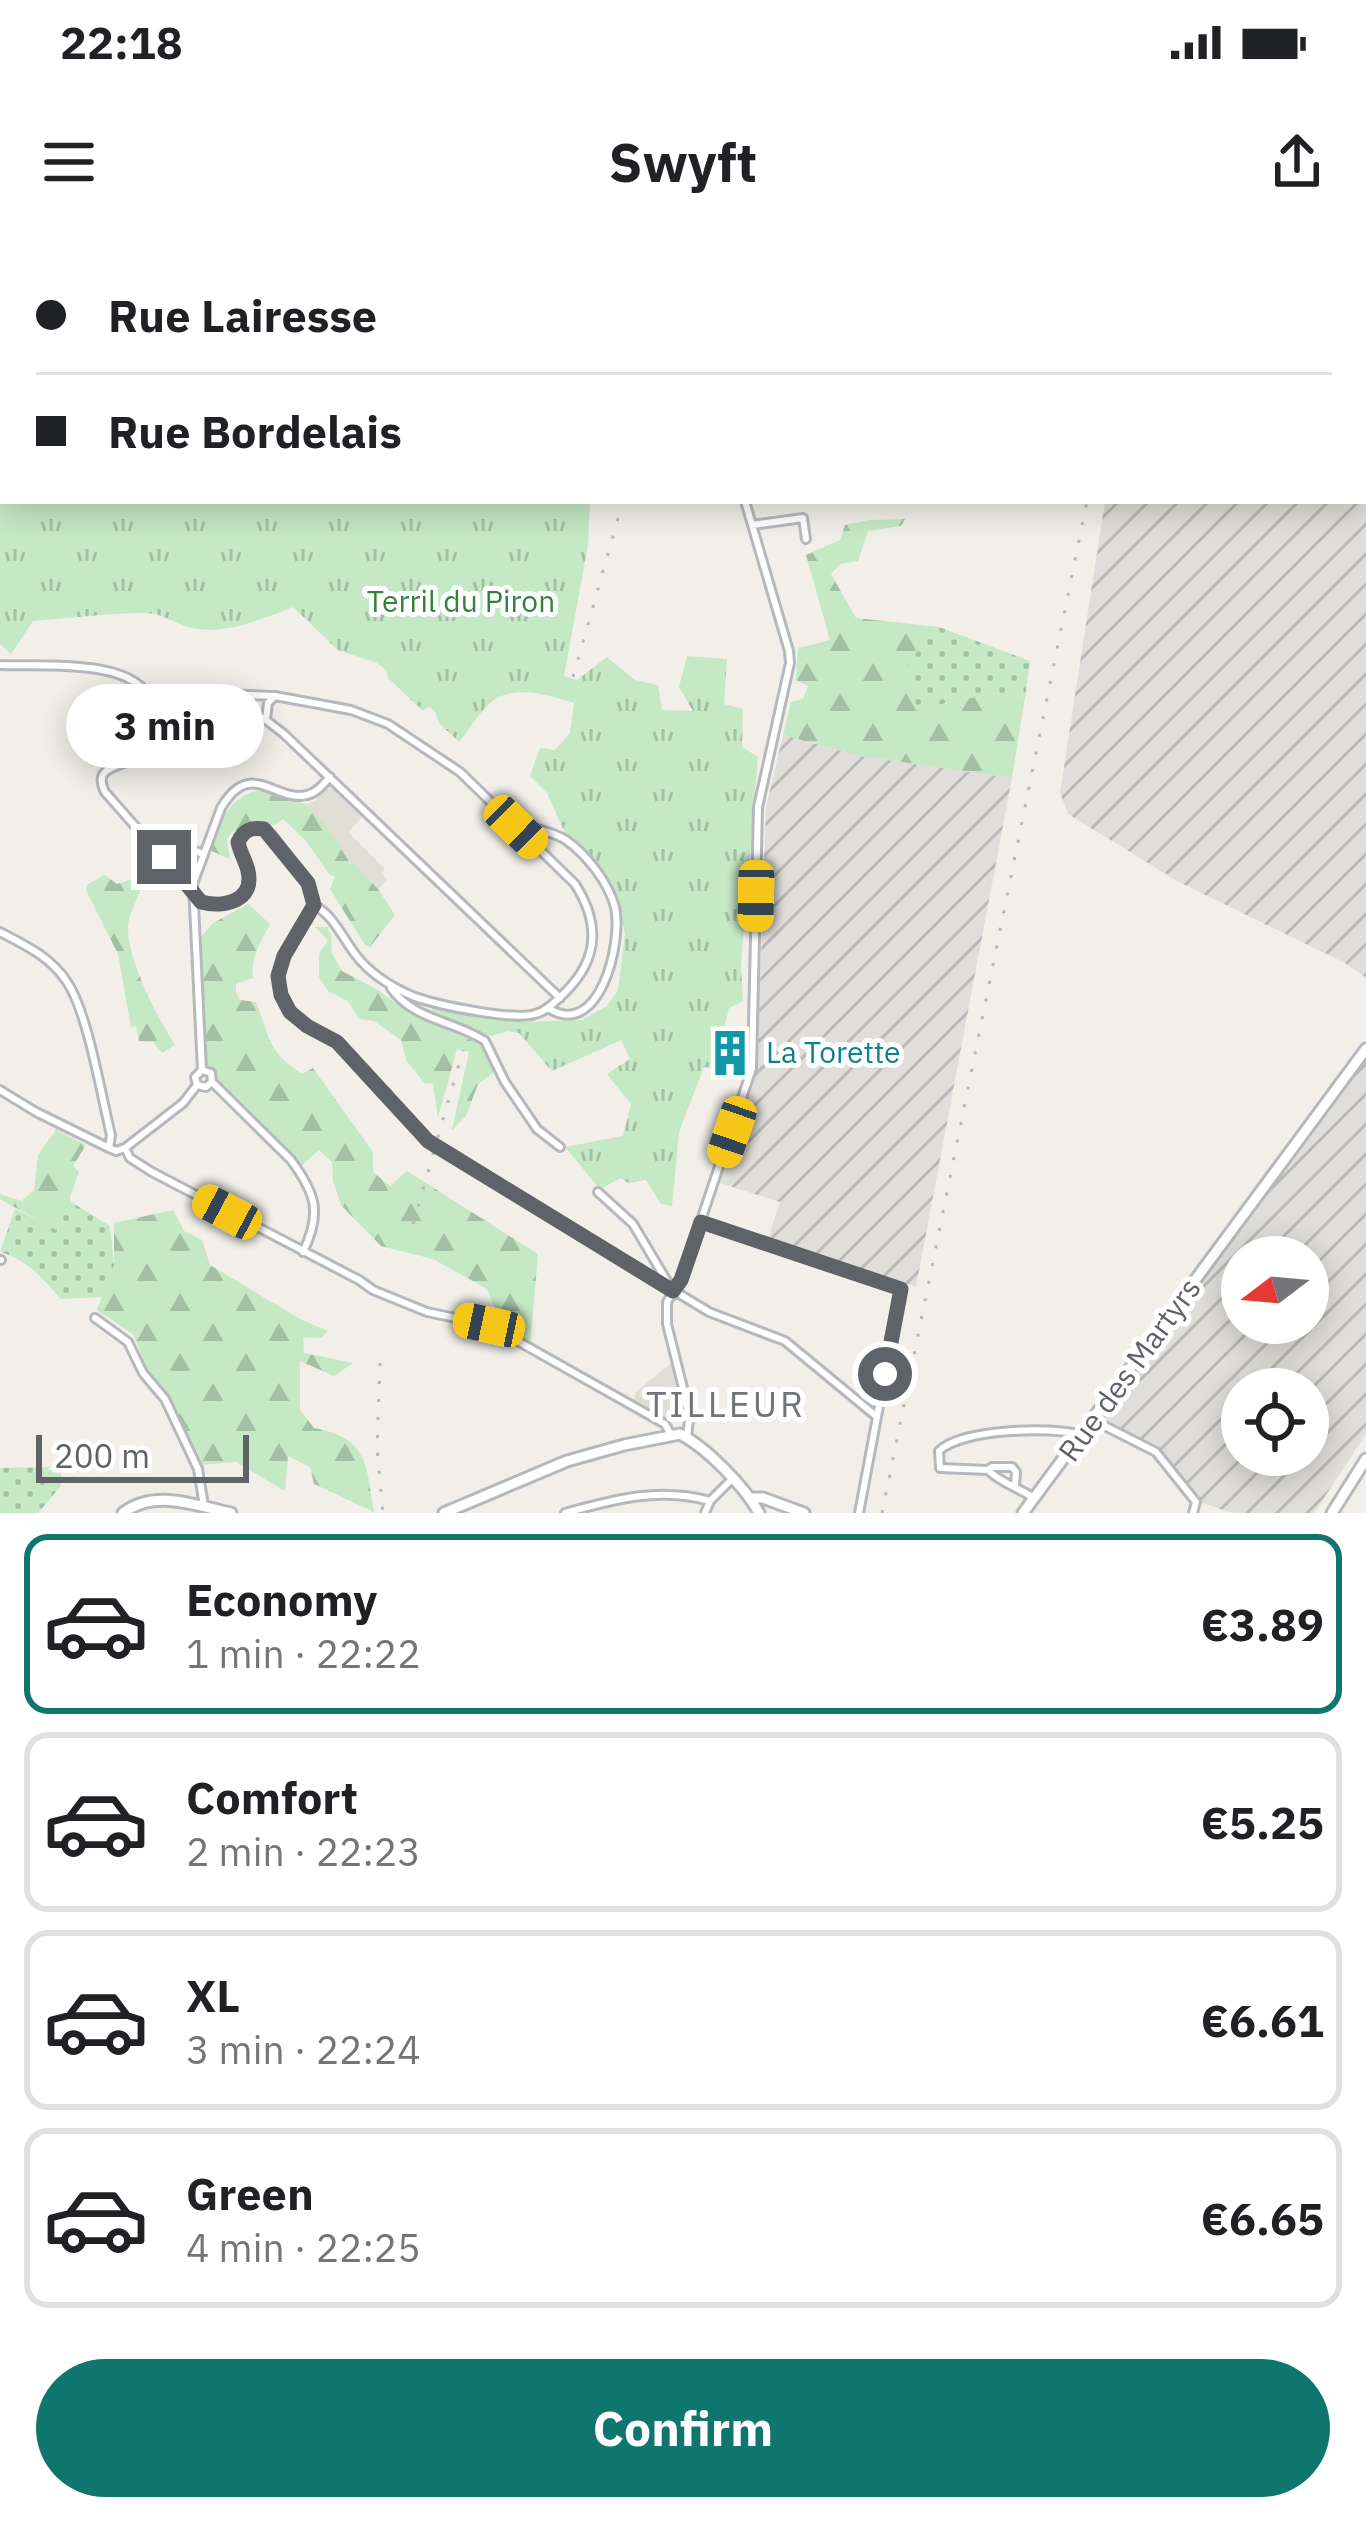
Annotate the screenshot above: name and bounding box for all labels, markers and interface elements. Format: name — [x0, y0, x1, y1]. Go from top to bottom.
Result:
text: 22:18 — [60, 13, 183, 71]
text: Swyft — [609, 127, 757, 197]
icon: menu — [36, 129, 102, 195]
icon: share — [1264, 129, 1330, 195]
text: Rue Lairesse — [108, 286, 377, 344]
text: Rue Bordelais — [108, 402, 402, 460]
park label: Terril du Piron — [367, 581, 555, 620]
callout: 3 min — [65, 683, 263, 767]
text: 3 min — [114, 700, 216, 751]
car — [478, 789, 554, 865]
route end — [137, 830, 191, 884]
car — [737, 860, 775, 932]
building icon: La Torette — [705, 1028, 755, 1078]
place label: La Torette — [766, 1032, 901, 1071]
car — [703, 1092, 761, 1172]
car — [187, 1179, 267, 1245]
north arrow — [1221, 1236, 1329, 1344]
map controls — [1221, 1236, 1329, 1476]
street label: Rue des Martyrs — [1049, 1269, 1209, 1469]
car — [450, 1300, 528, 1350]
route start — [858, 1347, 912, 1401]
button: locate — [1221, 1368, 1329, 1476]
district label: TILLEUR — [646, 1380, 806, 1427]
scale bar — [36, 1429, 249, 1482]
text: 200 m — [54, 1434, 150, 1477]
icon: car — [42, 1570, 150, 1678]
text: Economy — [186, 1570, 377, 1628]
text: €3.89 — [1201, 1595, 1324, 1653]
text: 1 min · 22:22 — [186, 1628, 421, 1679]
icon: car — [42, 1768, 150, 1876]
text: Comfort — [186, 1768, 358, 1826]
text: €5.25 — [1201, 1793, 1324, 1851]
text: 2 min · 22:23 — [186, 1826, 421, 1877]
icon: car — [42, 1966, 150, 2074]
text: XL — [186, 1966, 240, 2024]
text: €6.61 — [1201, 1991, 1324, 2049]
text: 3 min · 22:24 — [186, 2024, 421, 2075]
icon: car — [42, 2164, 150, 2272]
text: Green — [186, 2164, 314, 2222]
text: €6.65 — [1201, 2189, 1324, 2247]
text: 4 min · 22:25 — [186, 2222, 421, 2273]
button: Confirm — [36, 2359, 1330, 2497]

